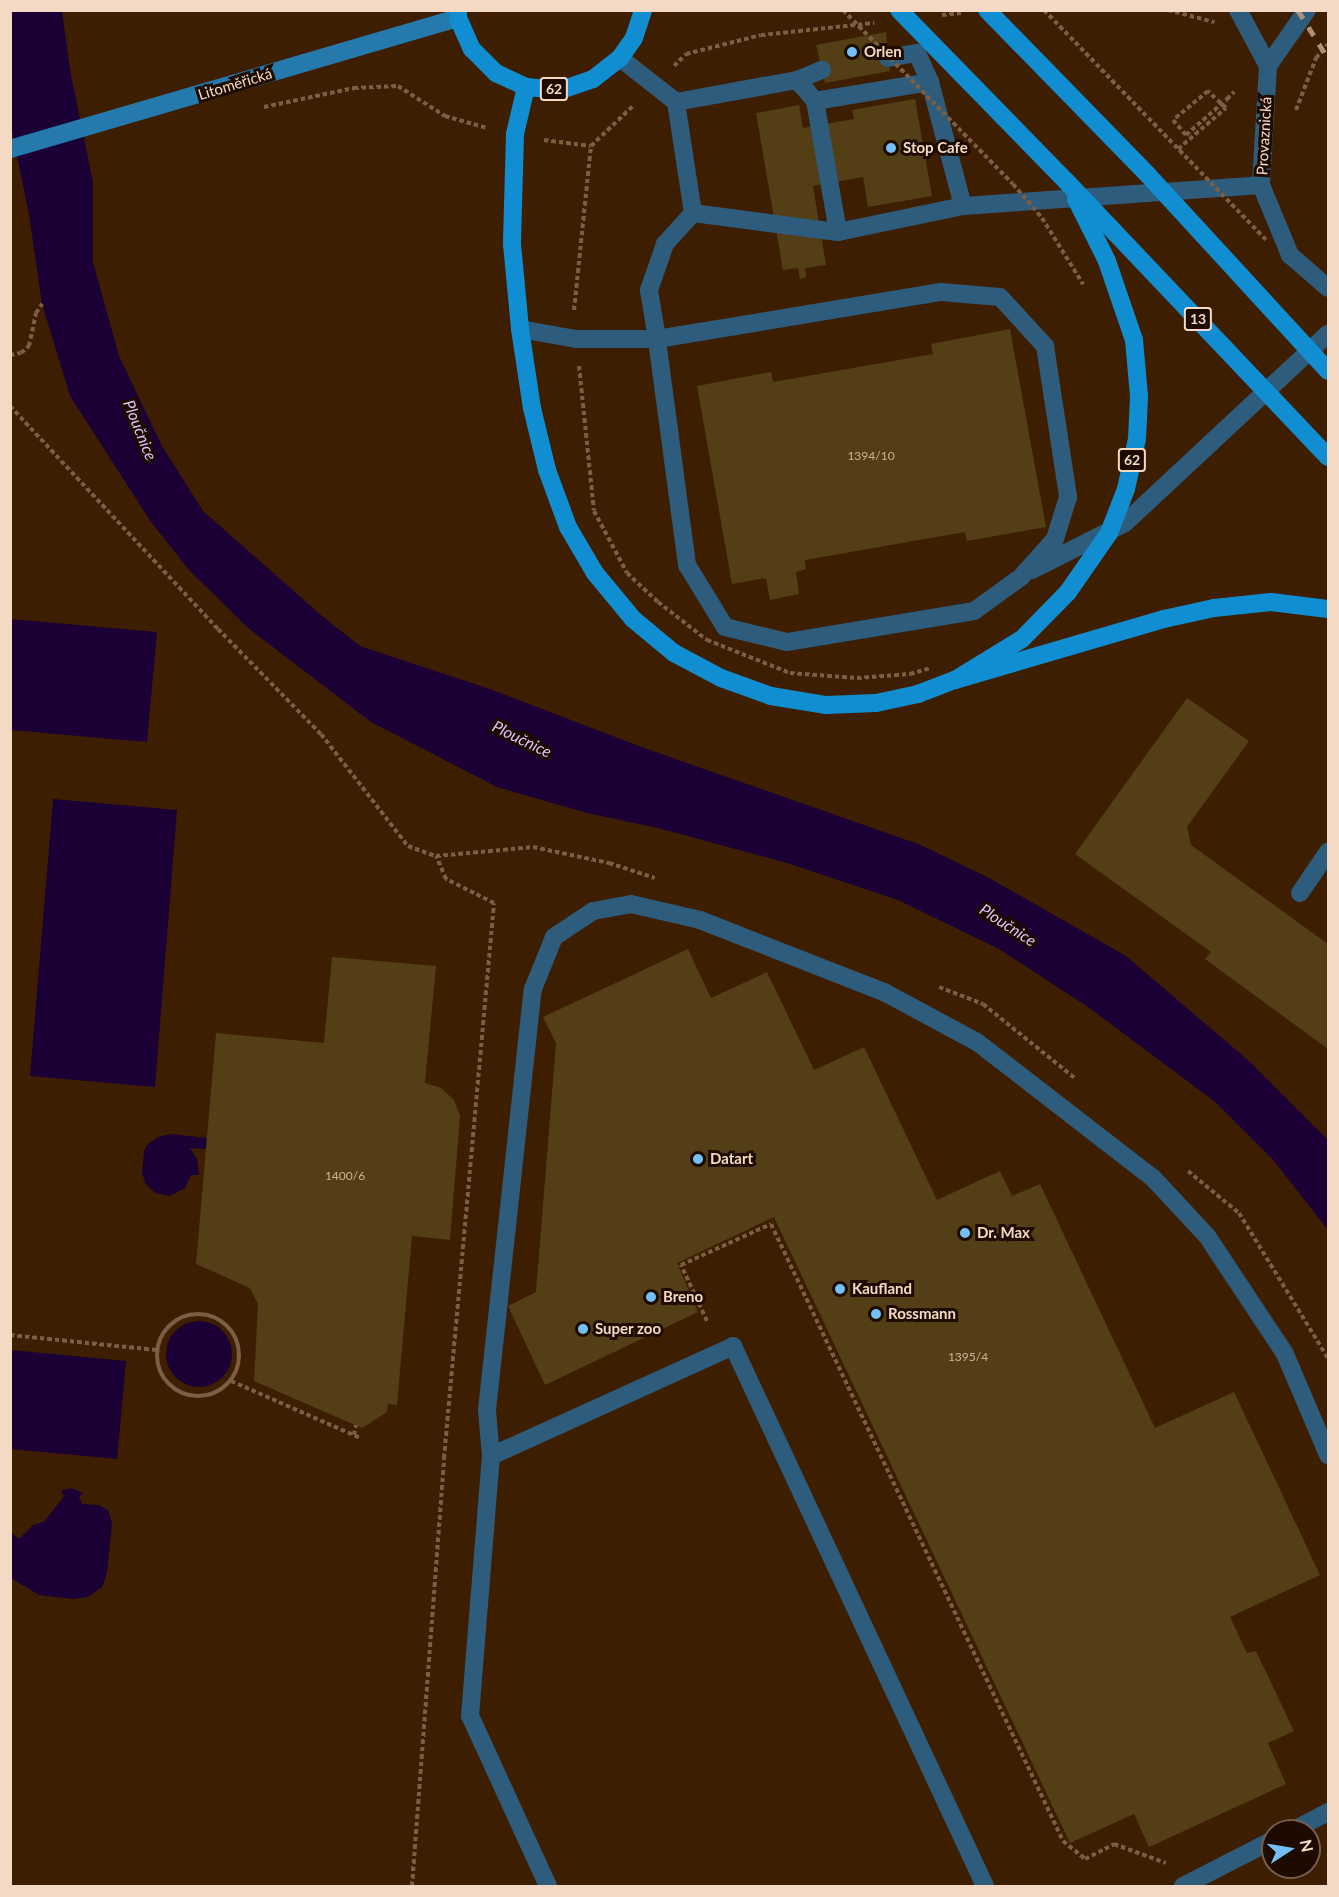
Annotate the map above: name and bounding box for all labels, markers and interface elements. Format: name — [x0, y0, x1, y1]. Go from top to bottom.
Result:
place label: Orlen — [864, 43, 902, 61]
marker: Orlen — [845, 45, 859, 59]
street label: Litoměřická — [196, 64, 274, 104]
road number: 62 — [539, 78, 569, 100]
street label: Provaznická — [1253, 96, 1275, 176]
place label: Stop Cafe — [903, 139, 968, 157]
marker: Stop Cafe — [884, 141, 898, 155]
road number: 13 — [1183, 308, 1213, 330]
water label: Ploučnice — [119, 397, 161, 463]
house number: 1394/10 — [847, 449, 895, 463]
road number: 62 — [1117, 449, 1147, 471]
water label: Ploučnice — [489, 716, 555, 762]
water label: Ploučnice — [976, 900, 1040, 950]
place label: Datart — [710, 1150, 753, 1168]
marker: Datart — [691, 1152, 705, 1166]
house number: 1400/6 — [325, 1169, 365, 1183]
place label: Dr. Max — [977, 1224, 1030, 1242]
marker: Dr. Max — [958, 1226, 972, 1240]
place label: Kaufland — [852, 1280, 912, 1298]
marker: Kaufland — [833, 1282, 847, 1296]
place label: Breno — [663, 1288, 703, 1306]
marker: Breno — [644, 1290, 658, 1304]
place label: Rossmann — [888, 1305, 956, 1323]
marker: Rossmann — [869, 1307, 883, 1321]
place label: Super zoo — [595, 1320, 661, 1338]
marker: Super zoo — [576, 1322, 590, 1336]
house number: 1395/4 — [948, 1350, 988, 1364]
north arrow — [1261, 1819, 1321, 1879]
text: N — [1297, 1838, 1318, 1854]

